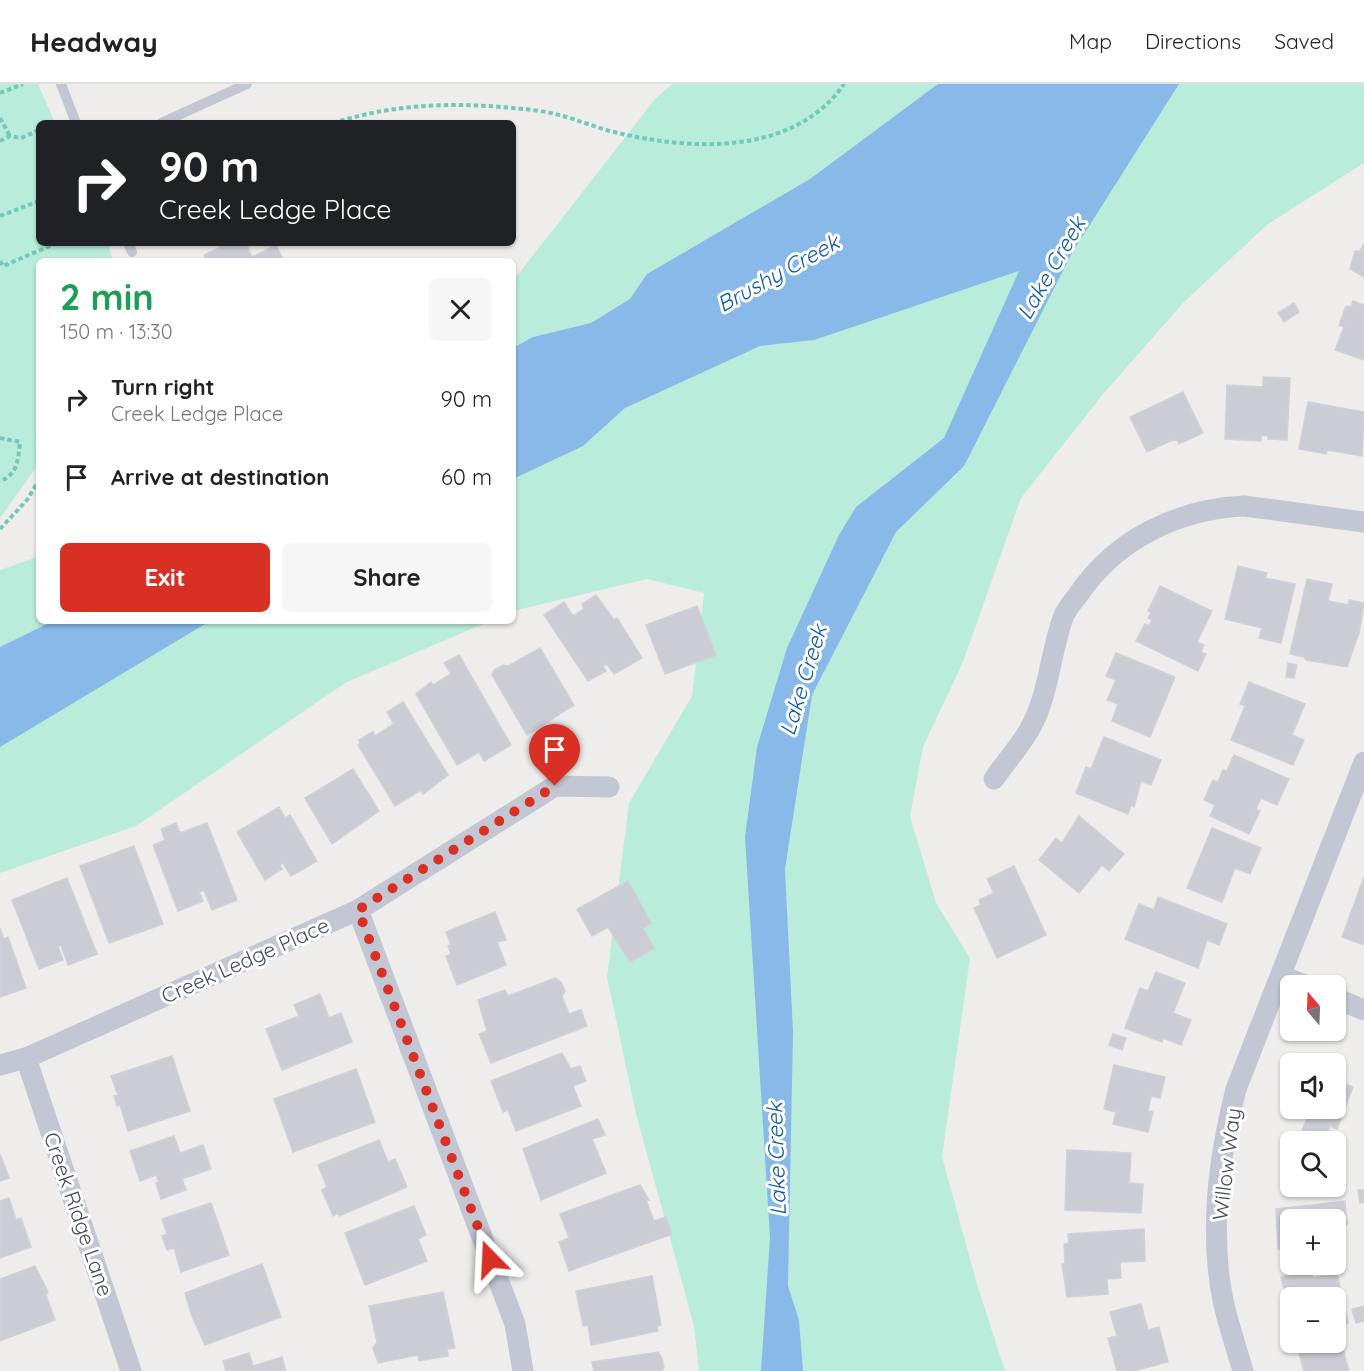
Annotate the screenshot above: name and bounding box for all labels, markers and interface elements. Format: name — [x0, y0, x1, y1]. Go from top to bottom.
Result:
text: Headway — [30, 24, 158, 59]
text: Map — [1069, 28, 1112, 54]
text: Directions — [1145, 28, 1241, 54]
text: Saved — [1274, 28, 1334, 54]
text: 90 m — [159, 140, 259, 193]
icon: right — [60, 144, 138, 222]
text: Creek Ledge Place — [159, 192, 392, 226]
water label: Lake Creek — [1010, 210, 1093, 324]
water label: Brushy Creek — [712, 227, 846, 318]
text: 2 min — [60, 274, 154, 319]
button: close — [429, 278, 492, 341]
text: 150 m · 13:30 — [60, 319, 173, 344]
text: Turn right — [111, 373, 215, 401]
icon: right — [60, 383, 93, 416]
text: 90 m — [441, 385, 492, 413]
text: Creek Ledge Place — [111, 401, 283, 426]
icon: arrive — [60, 461, 93, 494]
text: Arrive at destination — [111, 463, 329, 491]
text: 60 m — [441, 463, 492, 491]
button: Exit — [60, 543, 270, 612]
button: Share — [282, 543, 492, 612]
water label: Lake Creek — [773, 619, 834, 738]
pin — [529, 724, 580, 786]
icon: arrive — [538, 733, 571, 766]
street label: Creek Ledge Place — [157, 911, 333, 1009]
north arrow — [1280, 975, 1346, 1041]
map controls — [1280, 975, 1346, 1353]
button: sound — [1280, 1053, 1346, 1119]
water label: Lake Creek — [760, 1099, 792, 1216]
street label: Willow Way — [1206, 1106, 1246, 1222]
street label: Creek Ridge Lane — [39, 1129, 119, 1299]
button: search — [1280, 1131, 1346, 1197]
button: + — [1280, 1209, 1346, 1275]
position arrow — [458, 1227, 522, 1291]
button: − — [1280, 1287, 1346, 1353]

